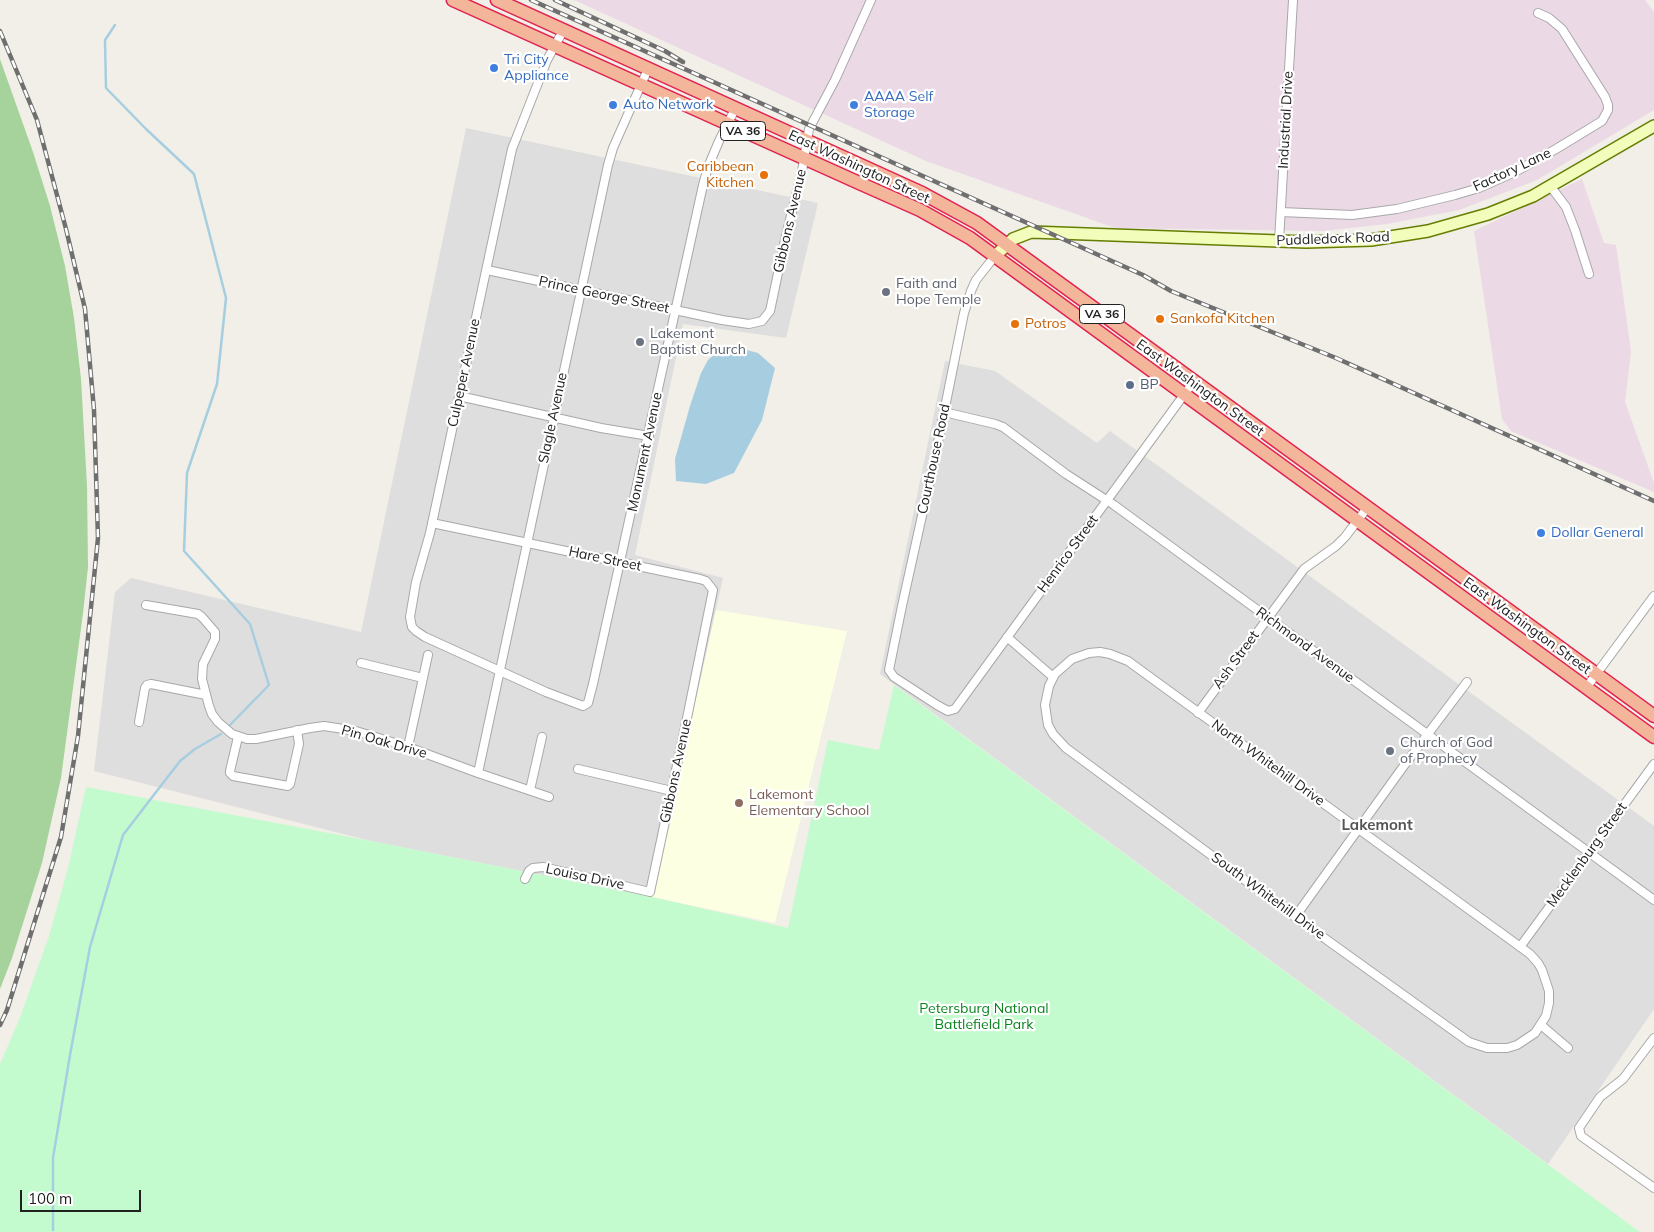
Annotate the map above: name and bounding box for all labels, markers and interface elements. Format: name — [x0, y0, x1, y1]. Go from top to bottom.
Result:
place label: Tri City Appliance — [504, 52, 569, 84]
marker: Tri City Appliance — [488, 62, 500, 74]
street label: Industrial Drive — [1275, 71, 1297, 169]
place label: AAAA Self Storage — [864, 89, 933, 121]
place label: Auto Network — [623, 97, 713, 113]
marker: Auto Network — [607, 99, 619, 111]
marker: AAAA Self Storage — [848, 99, 860, 111]
road number: VA 36 — [720, 122, 766, 140]
street label: East Washington Street — [786, 127, 932, 207]
street label: Factory Lane — [1470, 145, 1554, 195]
place label: Caribbean Kitchen — [687, 159, 754, 192]
street label: Gibbons Avenue — [770, 168, 810, 274]
marker: Caribbean Kitchen — [758, 169, 770, 181]
street label: Puddledock Road — [1276, 229, 1390, 249]
street label: Prince George Street — [537, 273, 671, 317]
place label: Faith and Hope Temple — [896, 276, 981, 308]
marker: Faith and Hope Temple — [880, 286, 892, 298]
road number: VA 36 — [1080, 304, 1124, 324]
place label: Sankofa Kitchen — [1170, 311, 1275, 327]
marker: Sankofa Kitchen — [1154, 313, 1166, 325]
place label: Potros — [1025, 316, 1067, 332]
street label: Culpeper Avenue — [444, 317, 484, 429]
marker: Potros — [1009, 318, 1021, 330]
place label: Lakemont Baptist Church — [650, 326, 746, 358]
marker: Lakemont Baptist Church — [634, 336, 646, 348]
street label: East Washington Street — [1133, 336, 1267, 440]
street label: Slagle Avenue — [535, 371, 571, 465]
place label: BP — [1140, 377, 1159, 393]
marker: BP — [1124, 379, 1136, 391]
street label: Monument Avenue — [624, 391, 666, 513]
street label: Courthouse Road — [914, 402, 954, 516]
street label: Henrico Street — [1034, 512, 1102, 596]
place label: Dollar General — [1551, 525, 1644, 541]
marker: Dollar General — [1535, 527, 1547, 539]
street label: Hare Street — [567, 543, 643, 575]
street label: East Washington Street — [1460, 574, 1594, 678]
street label: Richmond Avenue — [1253, 604, 1357, 686]
street label: Ash Street — [1209, 628, 1263, 692]
street label: North Whitehill Drive — [1208, 716, 1328, 810]
street label: Gibbons Avenue — [657, 717, 695, 825]
street label: Pin Oak Drive — [339, 722, 429, 762]
place label: Church of God of Prophecy — [1400, 735, 1493, 768]
marker: Church of God of Prophecy — [1384, 745, 1396, 757]
place label: Lakemont Elementary School — [749, 787, 869, 820]
marker: Lakemont Elementary School — [733, 797, 745, 809]
street label: Mecklenburg Street — [1543, 799, 1631, 911]
district label: Lakemont — [1341, 816, 1413, 834]
street label: South Whitehill Drive — [1208, 849, 1328, 943]
street label: Louisa Drive — [544, 860, 626, 894]
park label: Petersburg National Battlefield Park — [919, 1001, 1049, 1034]
scale bar — [22, 1180, 144, 1212]
text: 100 m — [28, 1189, 72, 1208]

